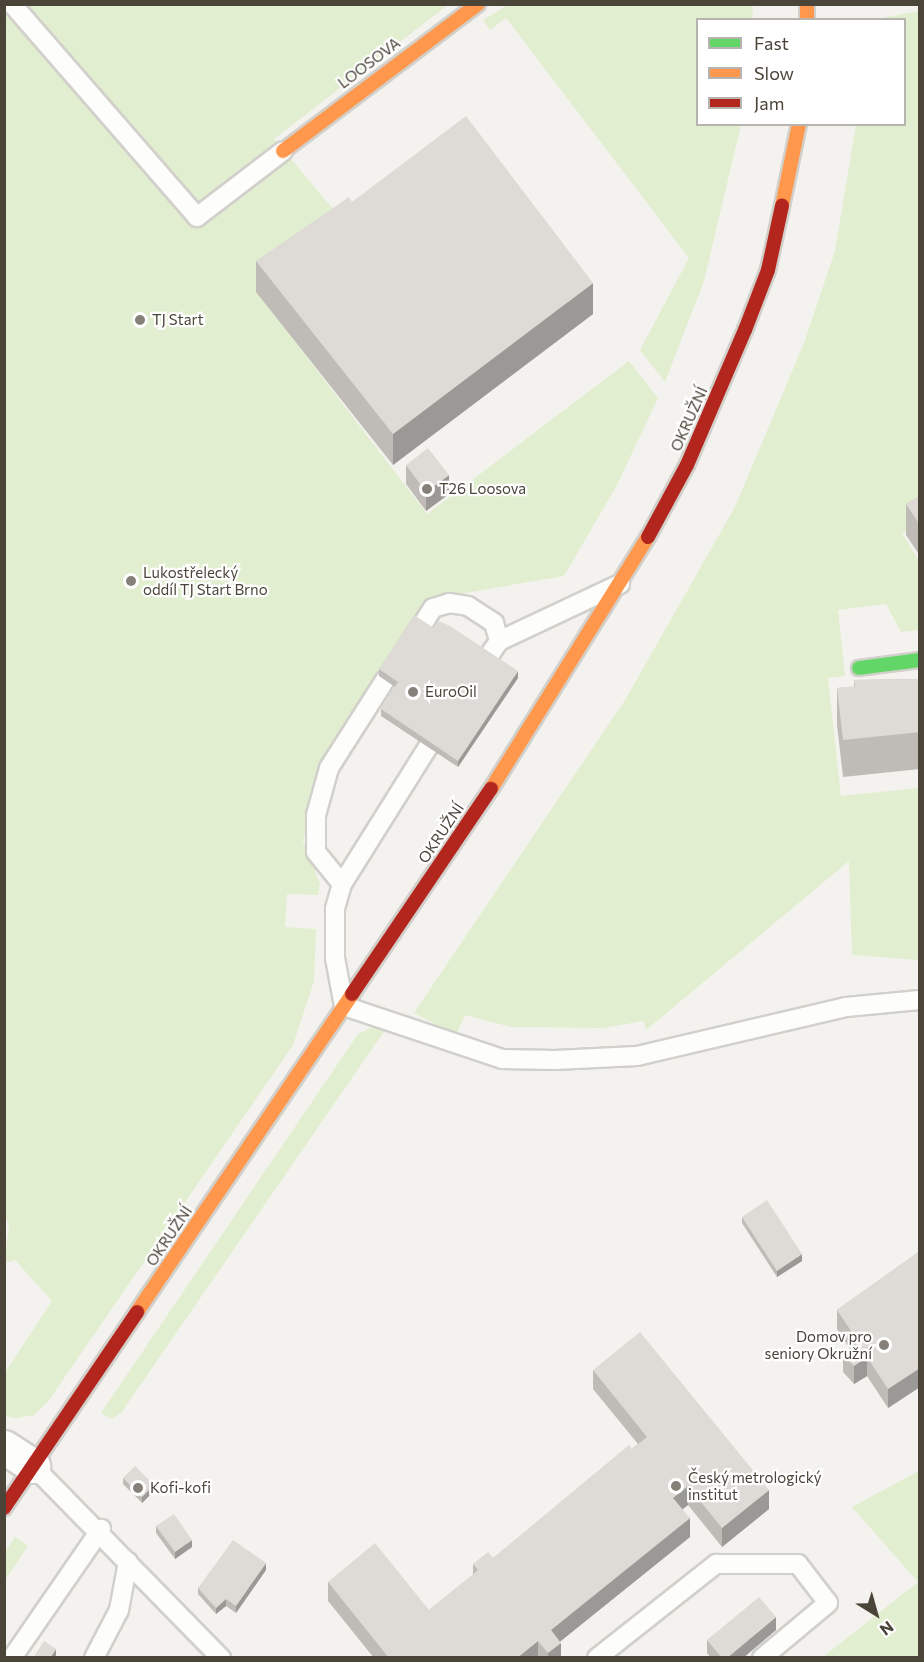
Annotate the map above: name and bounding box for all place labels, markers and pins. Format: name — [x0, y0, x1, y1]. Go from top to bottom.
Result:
place label: TJ Start — [152, 311, 204, 329]
marker: TJ Start — [133, 313, 147, 327]
place label: T26 Loosova — [439, 480, 526, 498]
marker: T26 Loosova — [420, 482, 434, 496]
place label: Lukostřelecký oddíl TJ Start Brno — [143, 563, 268, 598]
marker: Lukostřelecký oddíl TJ Start Brno — [124, 574, 138, 588]
place label: EuroOil — [425, 683, 477, 701]
marker: EuroOil — [406, 685, 420, 699]
place label: Domov pro seniory Okružní — [765, 1327, 872, 1362]
marker: Domov pro seniory Okružní — [877, 1338, 891, 1352]
place label: Český metrologický institut — [688, 1468, 822, 1503]
place label: Kofi-kofi — [150, 1479, 211, 1497]
marker: Český metrologický institut — [669, 1479, 683, 1493]
marker: Kofi-kofi — [131, 1481, 145, 1495]

